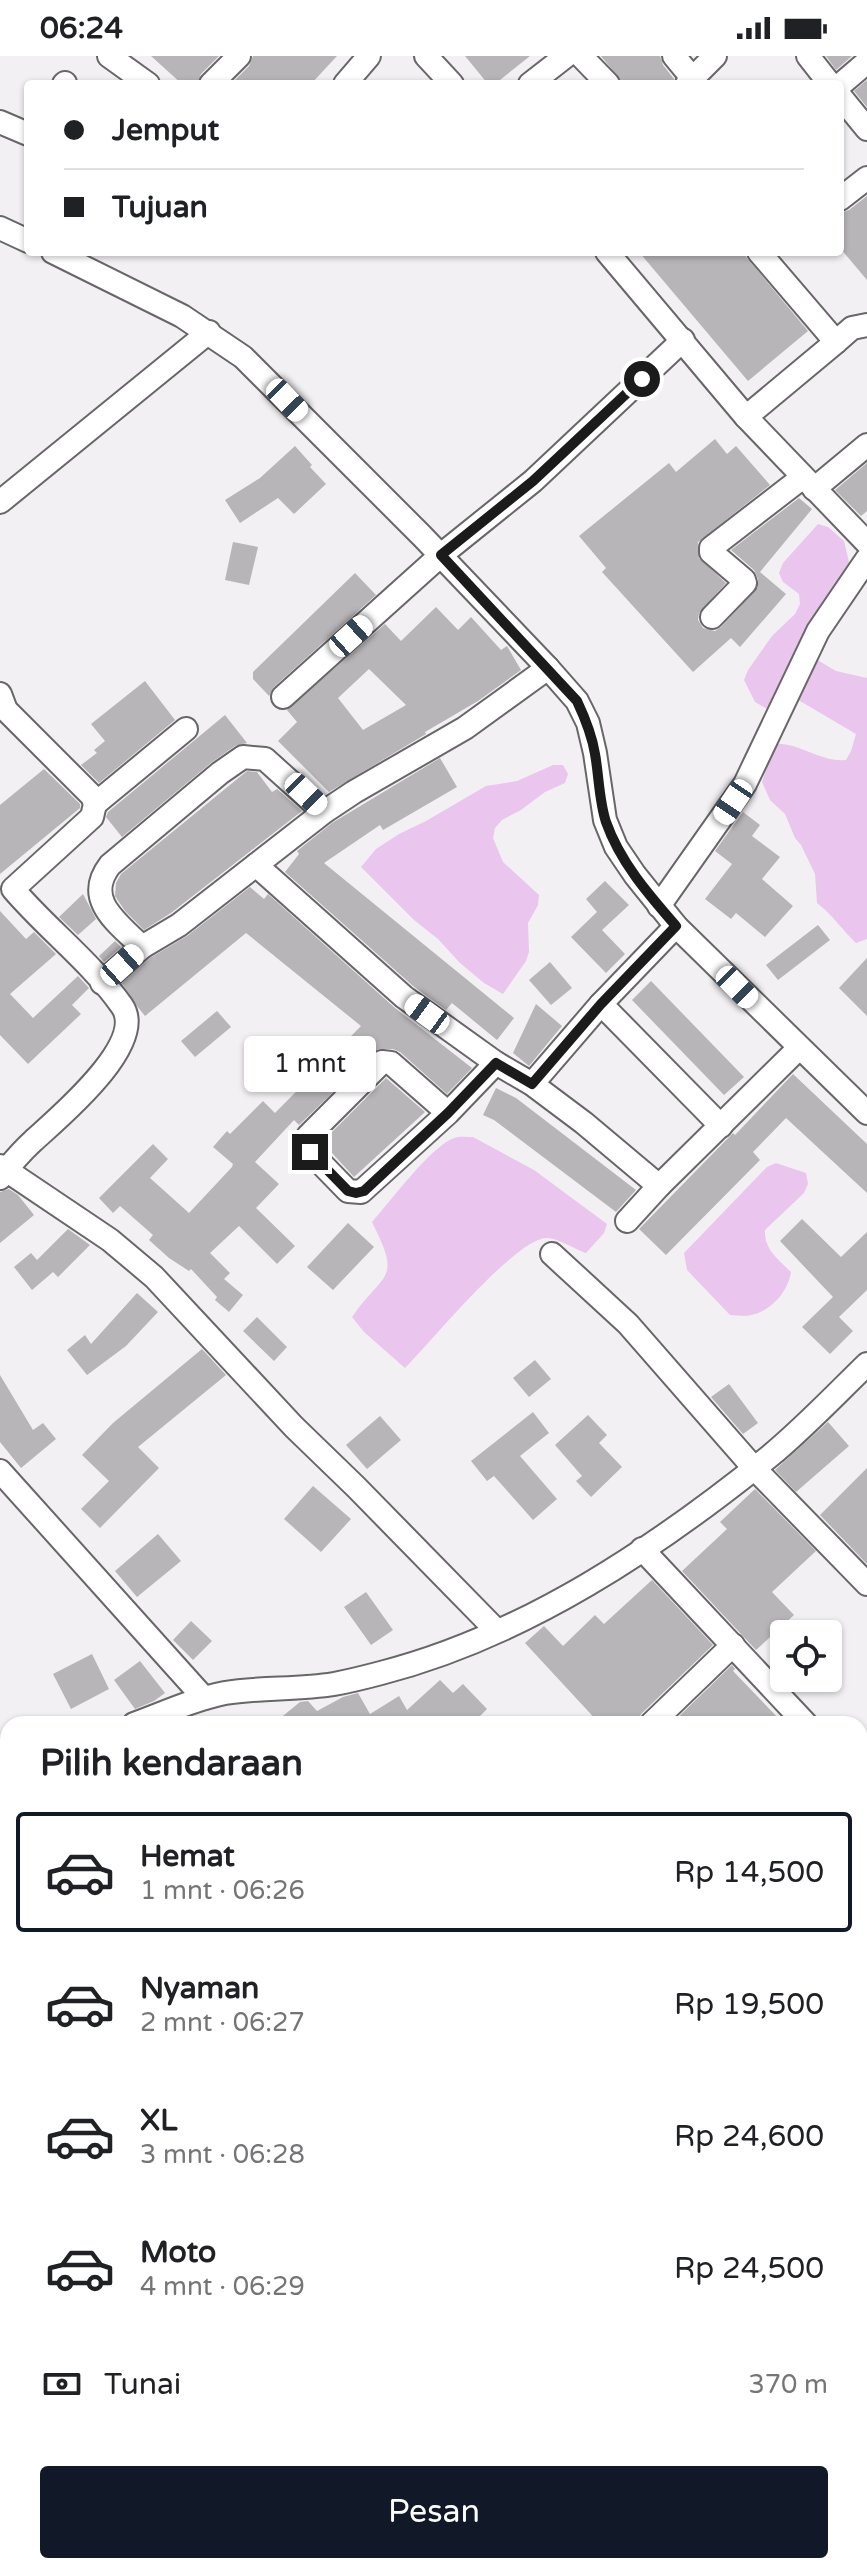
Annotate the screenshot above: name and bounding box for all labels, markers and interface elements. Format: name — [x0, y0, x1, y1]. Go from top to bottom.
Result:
text: 06:24 — [40, 10, 123, 47]
text: Jemput — [112, 112, 219, 149]
text: Tujuan — [112, 189, 208, 226]
route start — [624, 361, 660, 397]
car — [262, 374, 312, 426]
car — [325, 611, 377, 661]
car — [280, 769, 332, 819]
car — [710, 775, 756, 829]
car — [96, 940, 148, 990]
car — [712, 962, 762, 1012]
car — [401, 990, 453, 1038]
callout: 1 mnt — [244, 1036, 376, 1092]
text: 1 mnt — [274, 1048, 346, 1079]
route end — [292, 1134, 328, 1170]
map controls — [770, 1620, 842, 1692]
button: locate — [770, 1620, 842, 1692]
text: Pilih kendaraan — [40, 1742, 303, 1785]
icon: car — [44, 1836, 116, 1908]
text: Hemat — [140, 1838, 235, 1875]
text: Rp 14,500 — [674, 1854, 824, 1891]
text: 1 mnt · 06:26 — [140, 1875, 305, 1906]
icon: car — [44, 1968, 116, 2040]
text: Nyaman — [140, 1970, 259, 2007]
text: Rp 19,500 — [674, 1986, 824, 2023]
text: 2 mnt · 06:27 — [140, 2007, 305, 2038]
icon: car — [44, 2100, 116, 2172]
text: XL — [140, 2102, 177, 2139]
text: Rp 24,600 — [674, 2118, 824, 2155]
text: 3 mnt · 06:28 — [140, 2139, 305, 2170]
icon: car — [44, 2232, 116, 2304]
text: Moto — [140, 2234, 216, 2271]
text: Rp 24,500 — [674, 2250, 824, 2287]
text: 4 mnt · 06:29 — [140, 2271, 305, 2302]
icon: cash — [40, 2362, 84, 2406]
text: Tunai — [104, 2366, 181, 2403]
text: 370 m — [748, 2369, 828, 2400]
button: Pesan — [40, 2466, 828, 2558]

